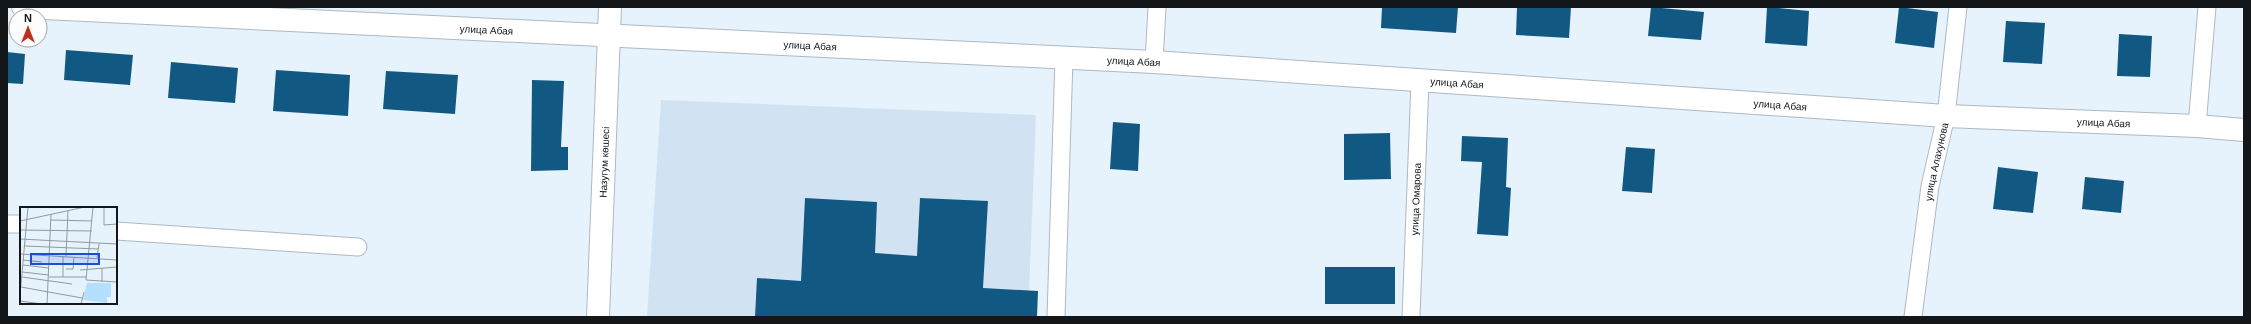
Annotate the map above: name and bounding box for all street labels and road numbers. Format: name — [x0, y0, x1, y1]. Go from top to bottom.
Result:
street label: улица Абая — [459, 23, 513, 36]
street label: улица Абая — [783, 38, 837, 52]
street label: улица Абая — [1107, 54, 1161, 68]
street label: улица Абая — [1430, 75, 1484, 90]
street label: улица Абая — [1753, 97, 1807, 112]
street label: улица Абая — [2077, 116, 2131, 129]
street label: улица Алахунова — [1923, 121, 1950, 202]
street label: Назугум көшесі — [597, 126, 611, 198]
street label: улица Омарова — [1409, 162, 1422, 235]

